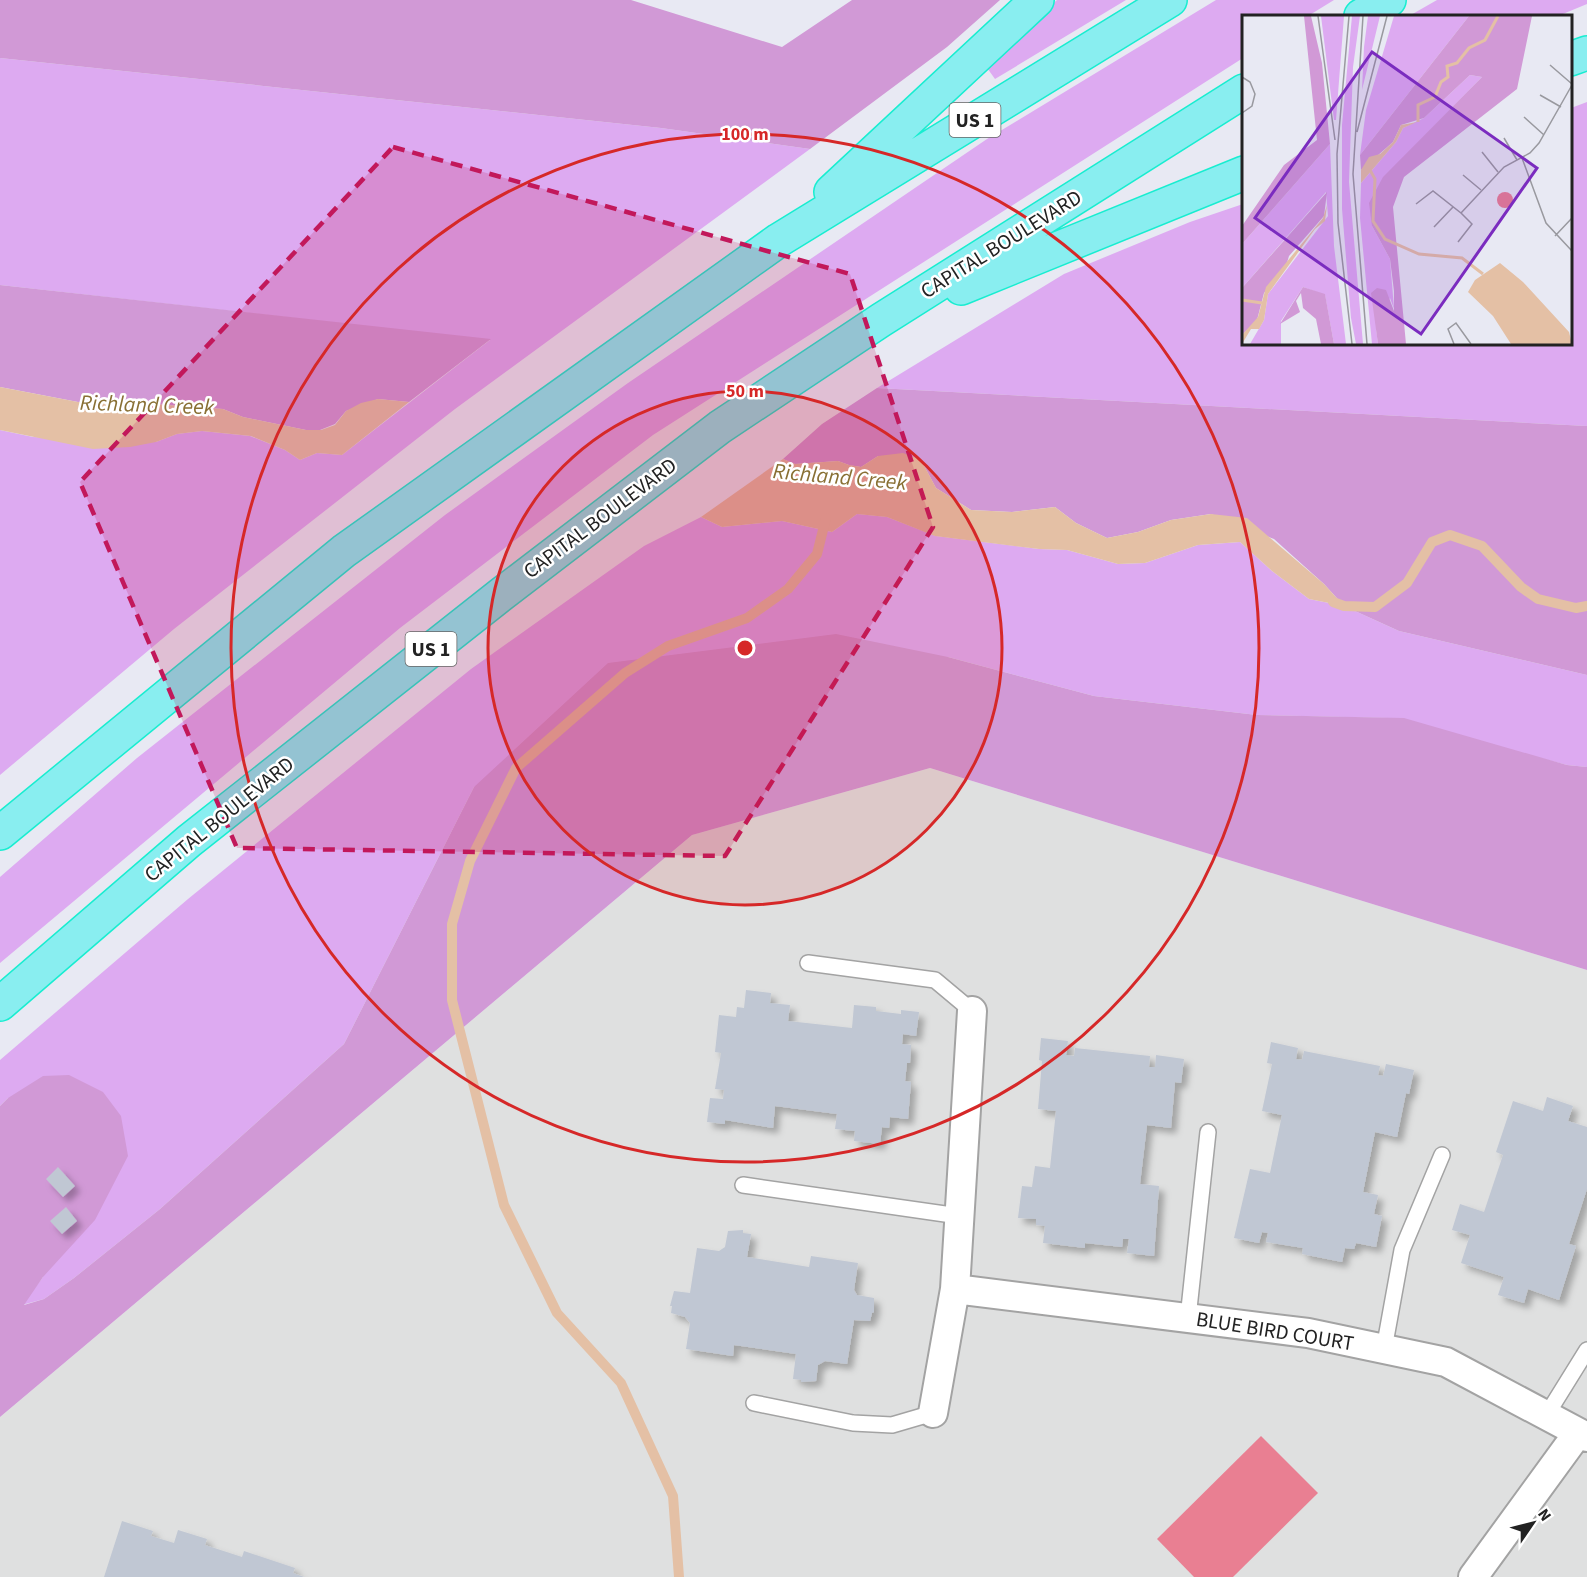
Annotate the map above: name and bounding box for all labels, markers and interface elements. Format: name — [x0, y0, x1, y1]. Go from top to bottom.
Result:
inset map — [1242, 15, 1572, 345]
road number: US 1 — [950, 103, 1000, 137]
text: 100 m — [721, 122, 769, 147]
street label: CAPITAL BOULEVARD — [915, 182, 1087, 306]
text: 50 m — [726, 379, 764, 404]
water label: Richland Creek — [79, 387, 215, 423]
street label: CAPITAL BOULEVARD — [517, 450, 683, 586]
water label: Richland Creek — [772, 455, 909, 499]
road number: US 1 — [406, 632, 456, 666]
centre of rings — [735, 638, 755, 658]
street label: CAPITAL BOULEVARD — [138, 749, 300, 889]
street label: BLUE BIRD COURT — [1194, 1304, 1356, 1358]
north arrow — [1503, 1493, 1563, 1553]
text: N — [1532, 1504, 1557, 1526]

